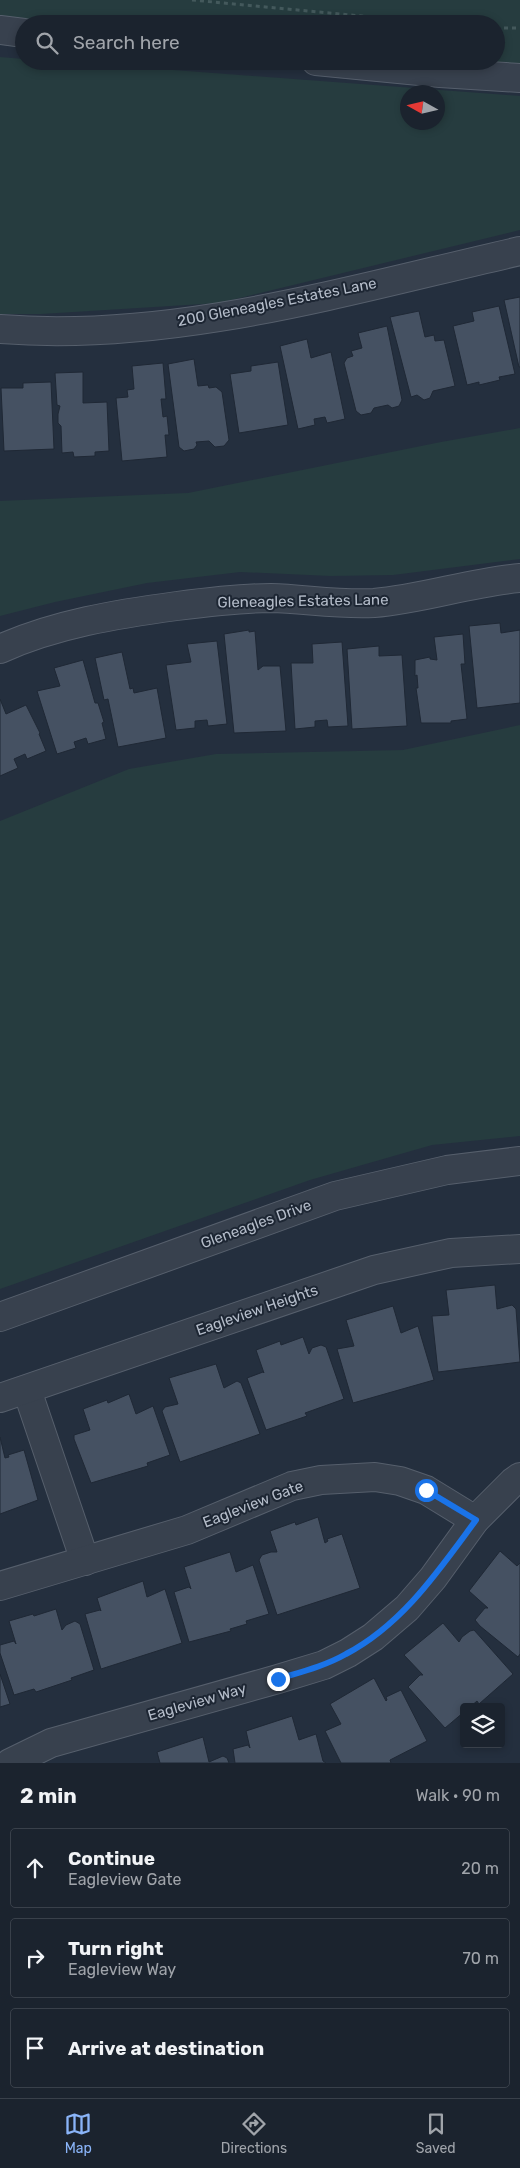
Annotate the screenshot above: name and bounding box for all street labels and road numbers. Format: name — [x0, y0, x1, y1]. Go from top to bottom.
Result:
street label: 200 Gleneagles Estates Lane — [176, 274, 378, 330]
street label: Gleneagles Estates Lane — [217, 591, 389, 611]
street label: Gleneagles Drive — [198, 1196, 314, 1252]
street label: Eagleview Heights — [194, 1281, 321, 1339]
street label: Eagleview Gate — [200, 1477, 306, 1531]
street label: Eagleview Way — [146, 1679, 248, 1725]

